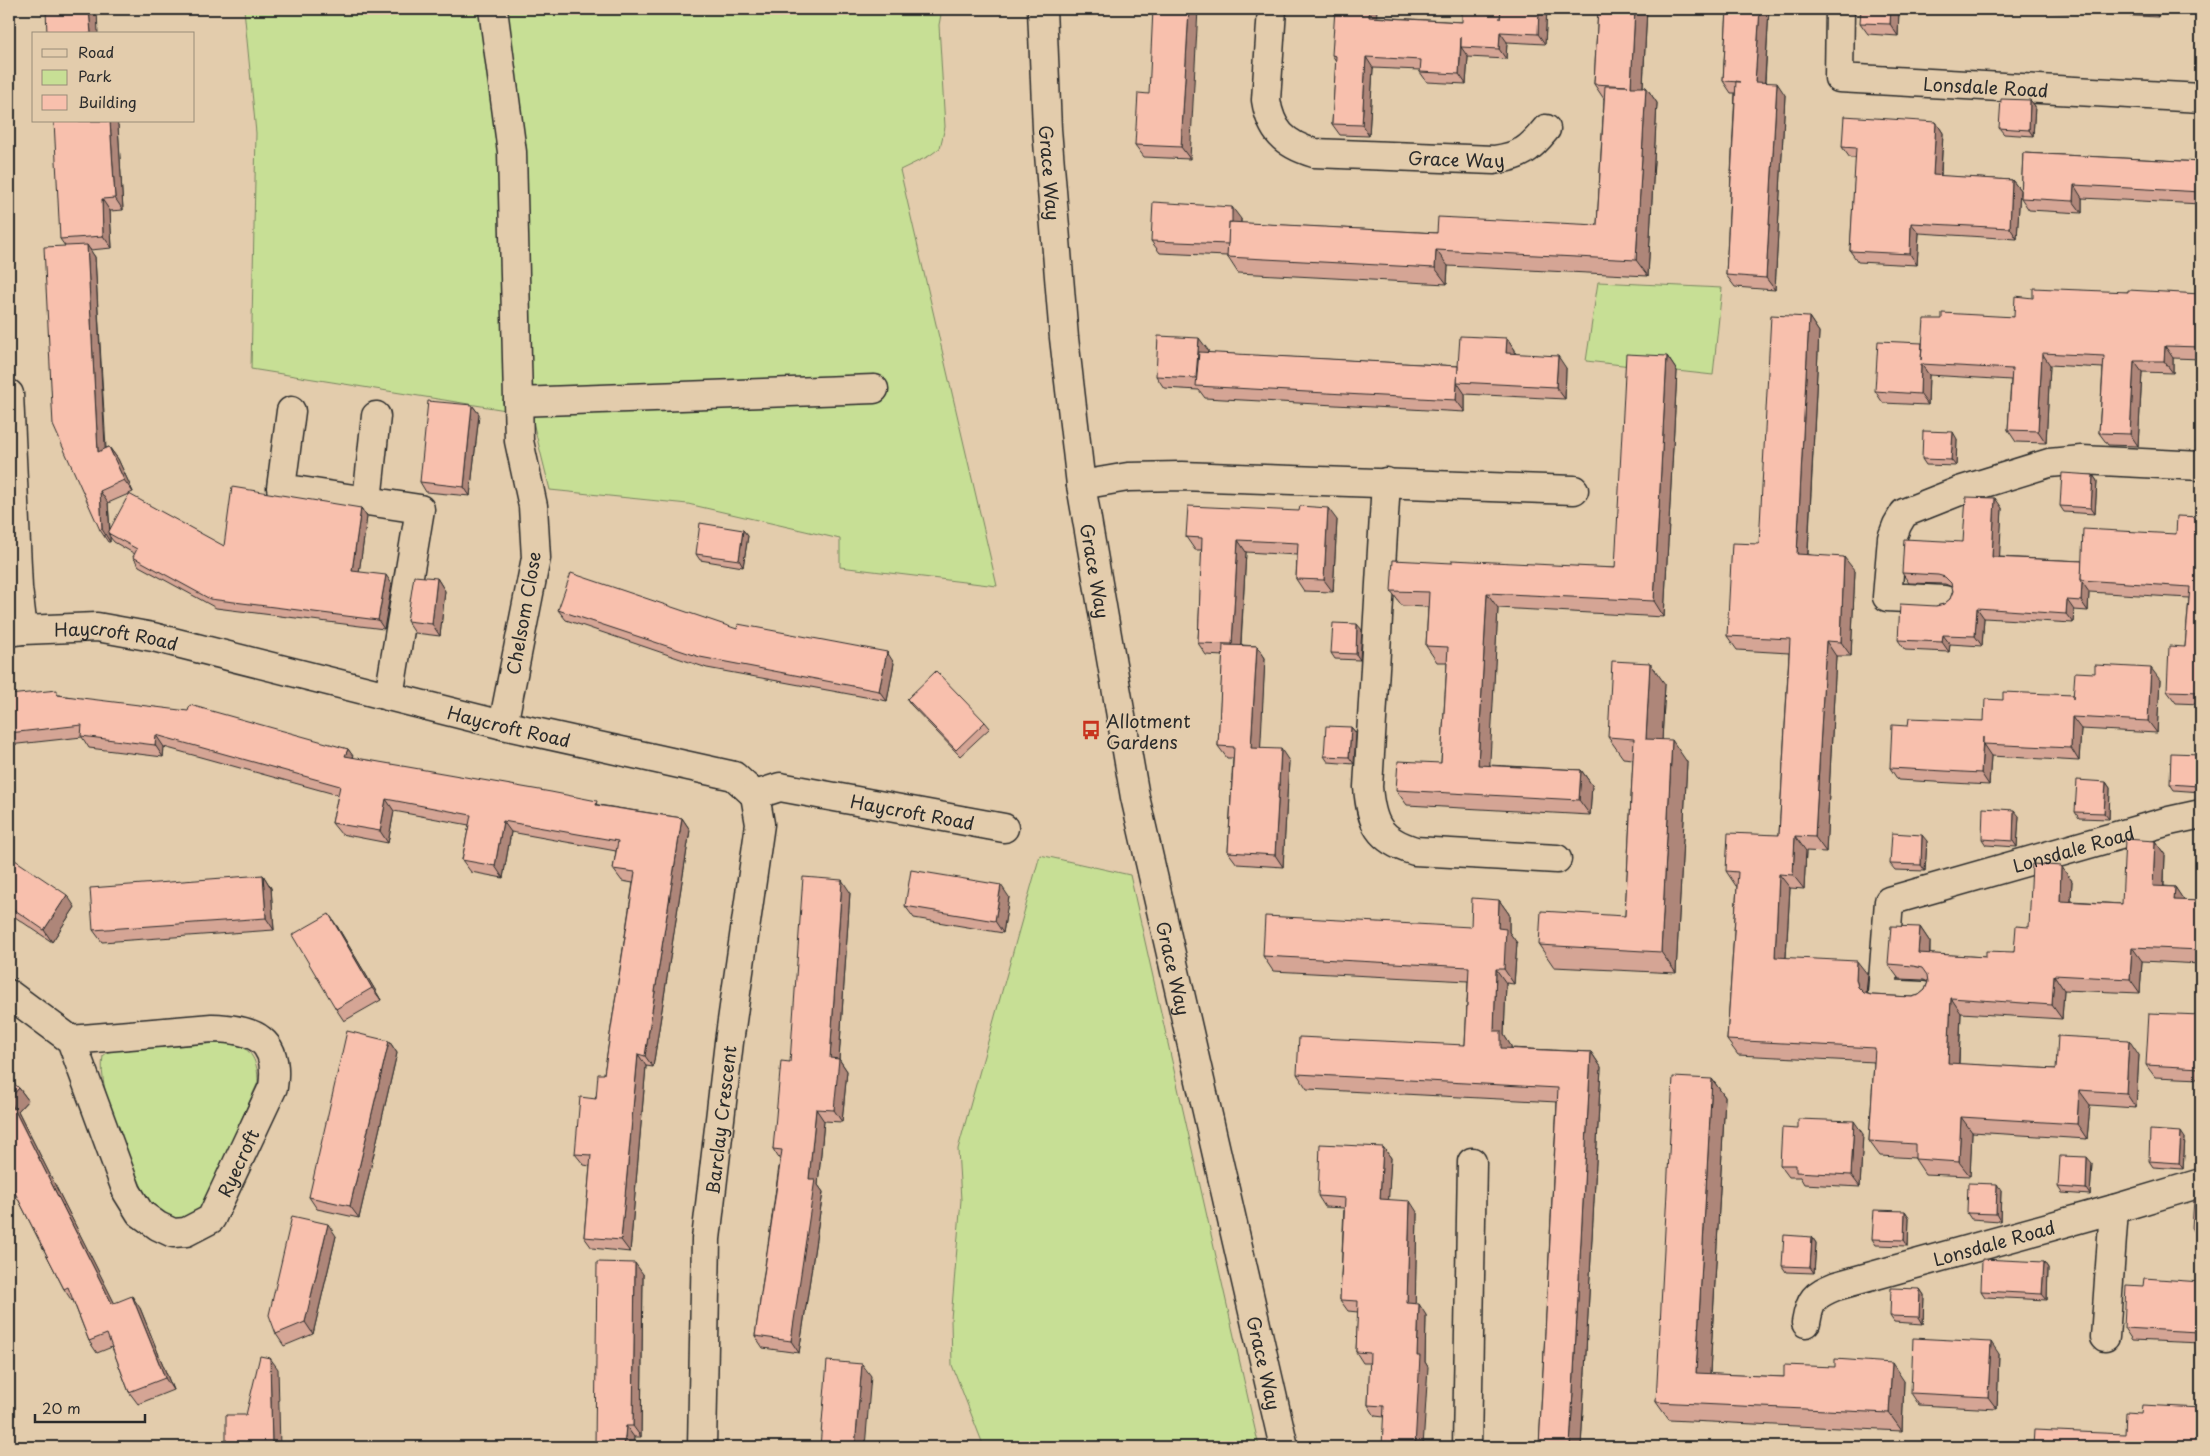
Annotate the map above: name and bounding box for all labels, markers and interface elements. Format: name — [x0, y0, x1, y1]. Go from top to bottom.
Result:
legend — [32, 32, 195, 122]
text: Road — [78, 40, 114, 63]
text: Park — [78, 64, 112, 87]
street label: Lonsdale Road — [1922, 69, 2049, 103]
text: Building — [78, 90, 137, 113]
street label: Grace Way — [1033, 124, 1068, 222]
street label: Grace Way — [1408, 143, 1506, 174]
street label: Grace Way — [1074, 521, 1117, 620]
street label: Chelsom Close — [499, 549, 547, 677]
street label: Haycroft Road — [53, 613, 181, 656]
street label: Haycroft Road — [445, 698, 573, 753]
place label: Allotment Gardens — [1106, 707, 1191, 755]
bus stop icon: Allotment Gardens — [1080, 719, 1102, 741]
street label: Haycroft Road — [848, 787, 977, 836]
street label: Lonsdale Road — [2009, 818, 2137, 879]
street label: Grace Way — [1150, 918, 1198, 1018]
street label: Barclay Crescent — [698, 1044, 742, 1196]
street label: Ryecroft — [210, 1124, 265, 1201]
street label: Lonsdale Road — [1930, 1213, 2058, 1272]
street label: Grace Way — [1241, 1313, 1289, 1413]
scale bar — [35, 1391, 145, 1423]
text: 20 m — [42, 1396, 81, 1419]

